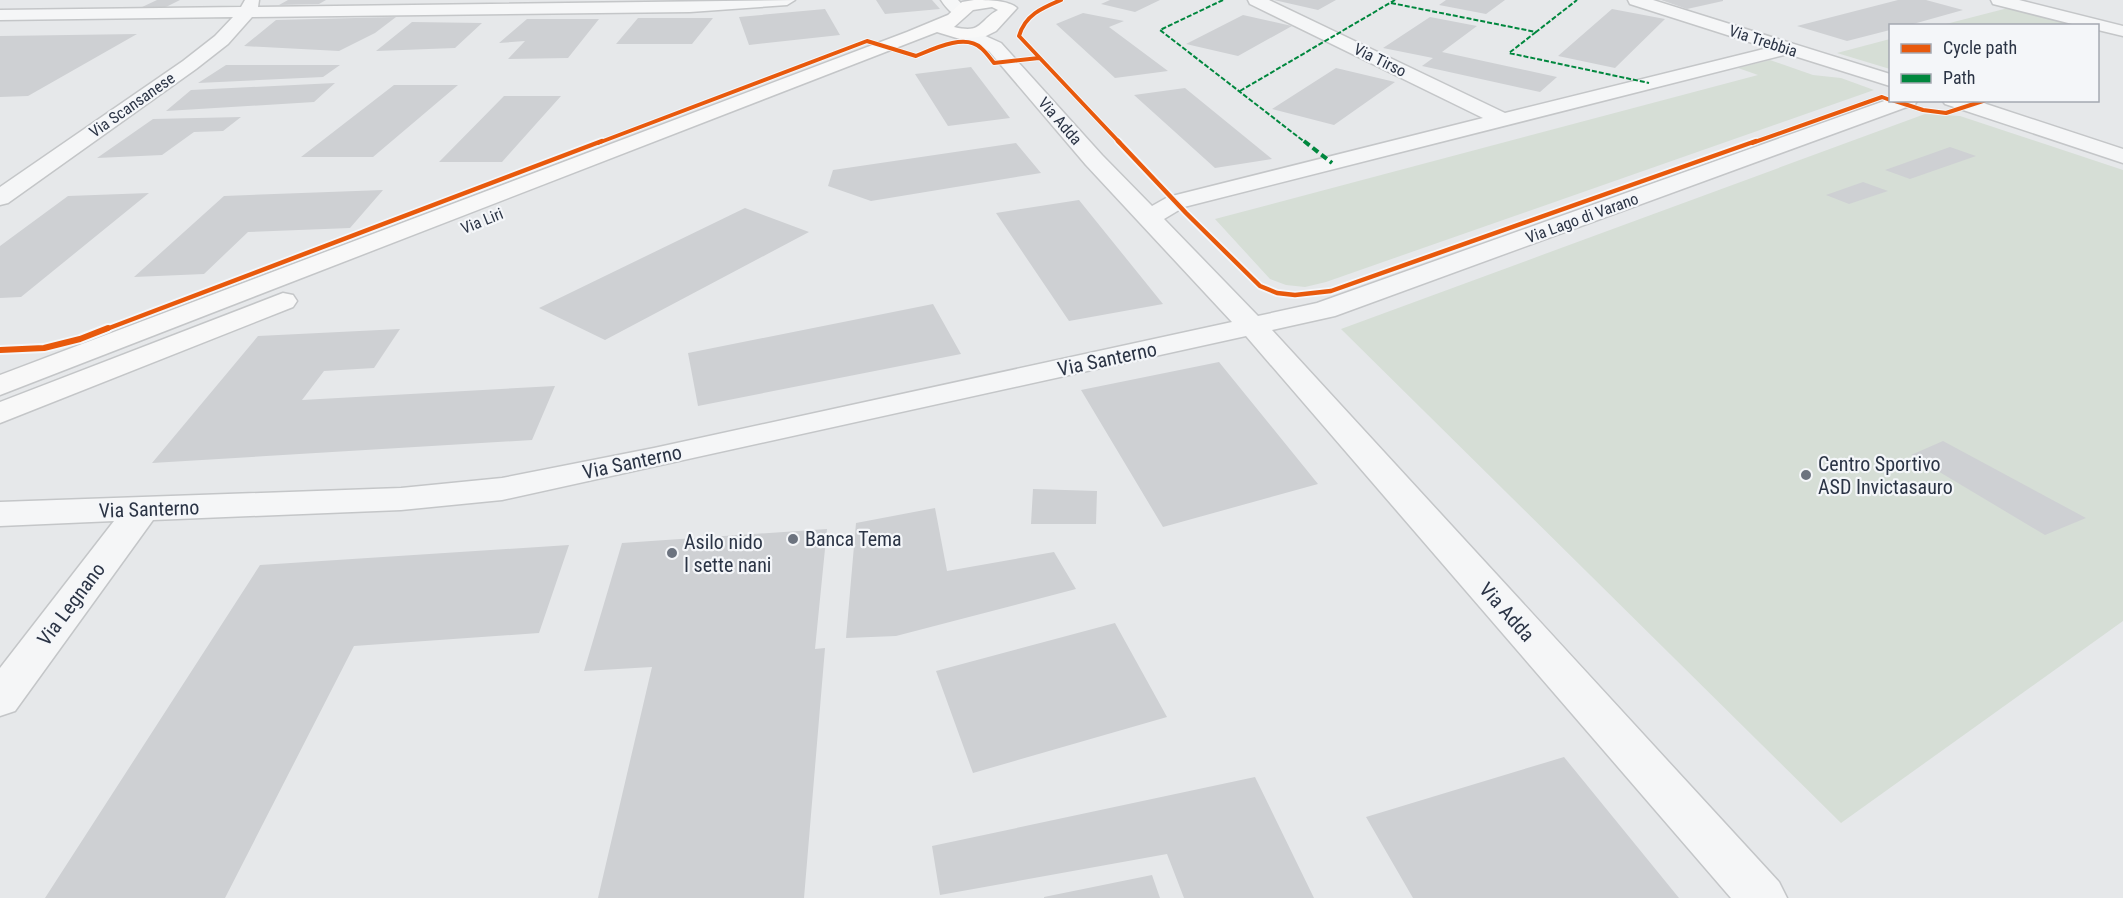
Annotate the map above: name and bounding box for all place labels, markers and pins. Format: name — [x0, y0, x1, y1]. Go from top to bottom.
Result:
place label: Centro Sportivo ASD Invictasauro — [1818, 452, 1953, 499]
marker: Centro Sportivo ASD Invictasauro — [1799, 468, 1813, 482]
place label: Banca Tema — [805, 527, 902, 551]
place label: Asilo nido I sette nani — [684, 530, 771, 577]
marker: Banca Tema — [786, 532, 800, 546]
marker: Asilo nido I sette nani — [665, 546, 679, 560]

